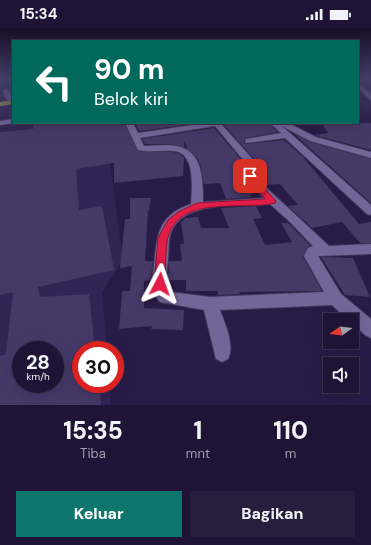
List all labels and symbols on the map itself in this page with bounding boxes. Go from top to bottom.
pin [233,159,267,193]
position arrow [139,263,181,305]
north arrow [323,313,359,349]
speed limit sign: 30 [72,341,124,393]

